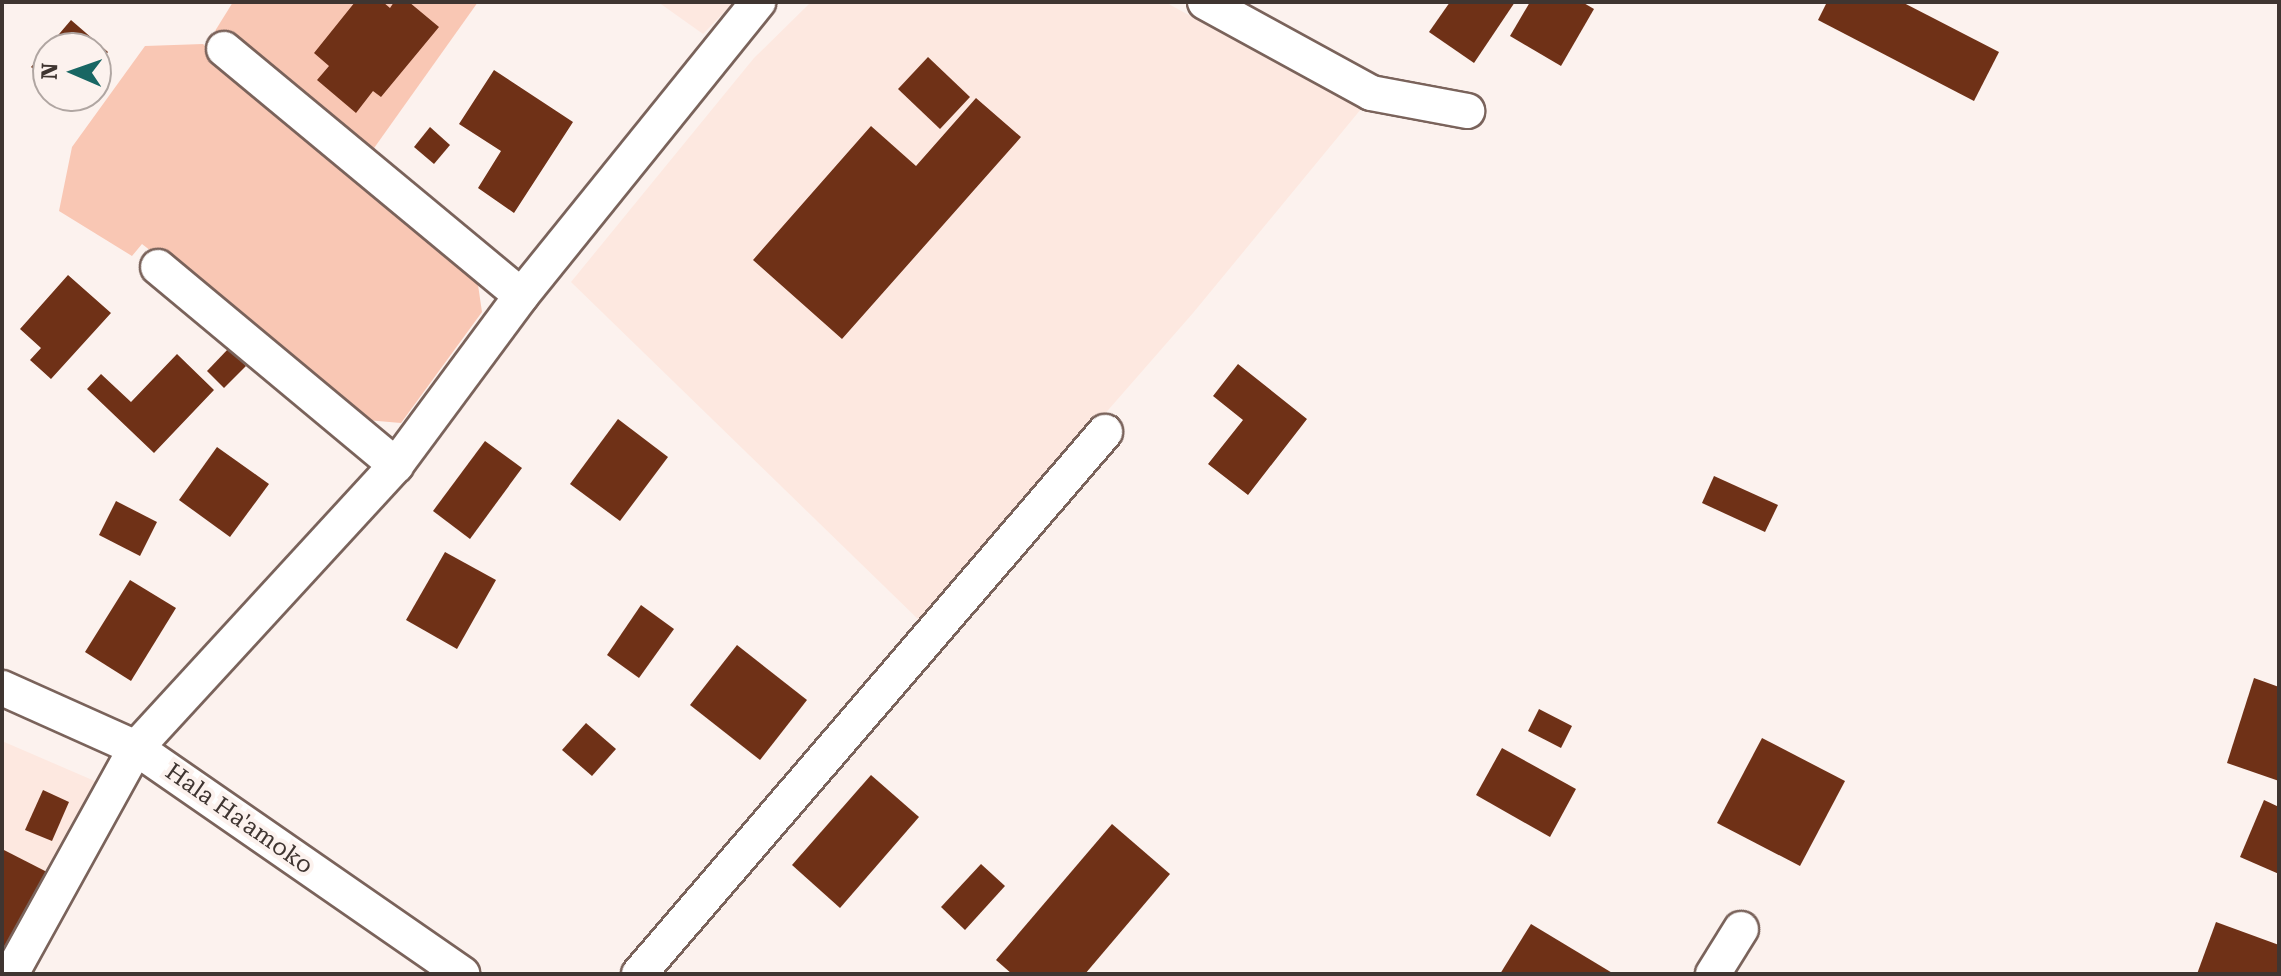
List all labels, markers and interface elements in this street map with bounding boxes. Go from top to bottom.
north arrow [32,32,112,112]
text: N [37,62,62,80]
street label: Hala Ha'amoko [160,757,318,881]

